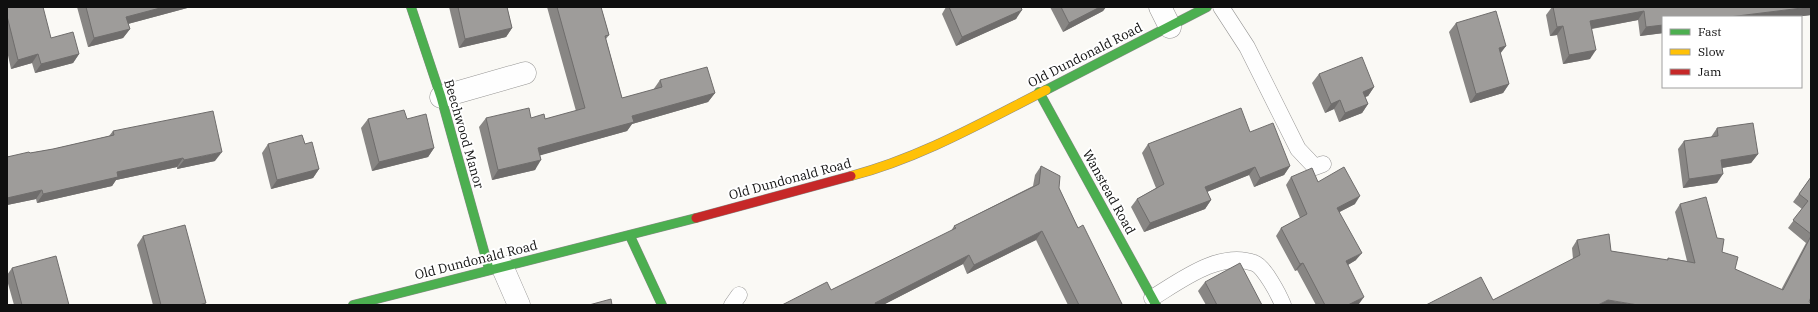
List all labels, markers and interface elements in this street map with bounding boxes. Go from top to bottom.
legend [1662,16,1802,88]
street label: Old Dundonald Road [1025,19,1145,91]
text: Fast [1698,24,1722,39]
text: Slow [1698,44,1725,59]
text: Jam [1698,64,1722,79]
street label: Beechwood Manor [440,77,488,191]
street label: Wanstead Road [1079,147,1139,237]
street label: Old Dundonald Road [727,154,853,204]
street label: Old Dundonald Road [413,236,539,284]

